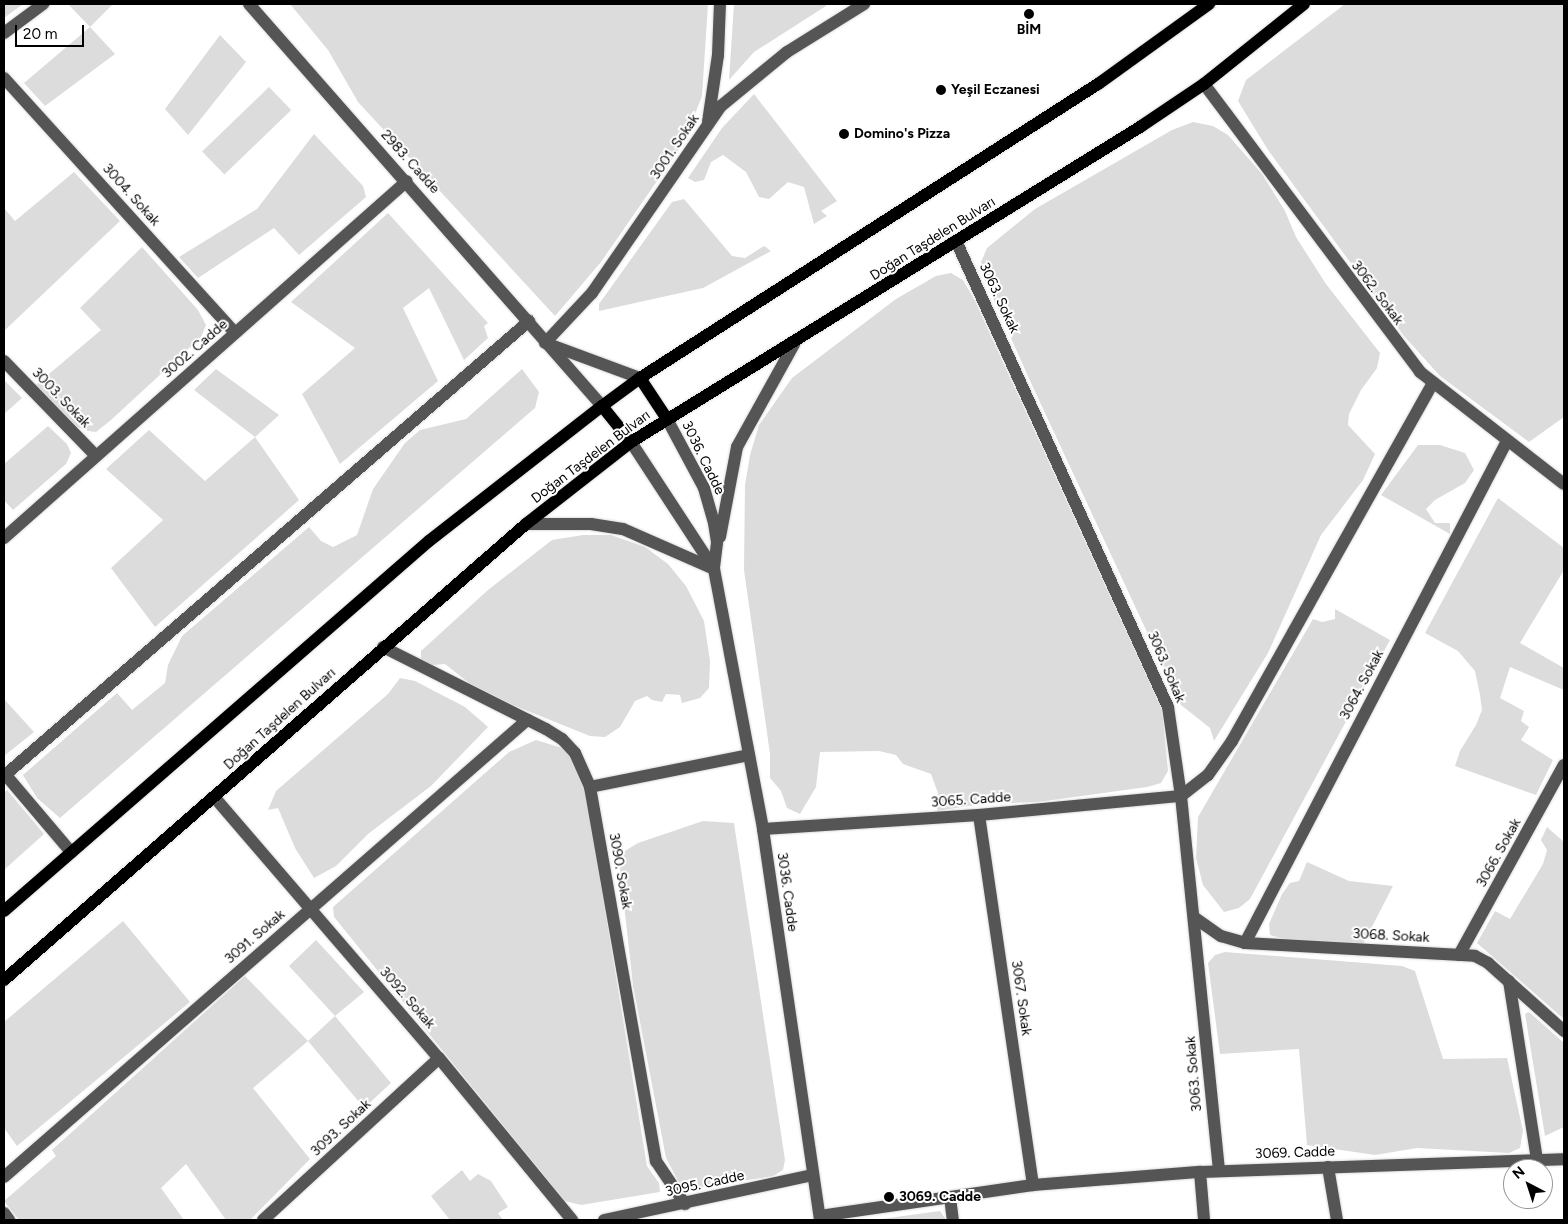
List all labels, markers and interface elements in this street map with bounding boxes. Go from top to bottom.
marker: BİM [1023,8,1035,20]
scale bar [18,15,86,47]
place label: BİM [1017,22,1041,38]
text: 20 m [23,25,57,43]
place label: Yeşil Eczanesi [951,82,1040,98]
marker: Yeşil Eczanesi [935,84,947,96]
street label: 3001. Sokak [647,111,703,183]
place label: Domino's Pizza [854,126,950,142]
street label: 2983. Cadde [377,127,443,197]
marker: Domino's Pizza [838,128,850,140]
street label: 3004. Sokak [99,160,163,230]
street label: Doğan Taşdelen Bulvarı [867,194,999,284]
street label: 3062. Sokak [1347,258,1407,328]
street label: 3063. Sokak [975,260,1023,336]
street label: 3002. Cadde [159,316,231,382]
street label: 3003. Sokak [28,365,94,431]
street label: Doğan Taşdelen Bulvarı [528,407,654,507]
street label: 3036. Cadde [678,418,728,498]
street label: 3063. Sokak [1143,629,1189,705]
street label: 3064. Sokak [1337,647,1387,723]
street label: Doğan Taşdelen Bulvarı [221,664,339,774]
street label: 3065. Cadde [930,789,1012,811]
street label: 3066. Sokak [1473,816,1525,890]
street label: 3090. Sokak [605,832,635,910]
street label: 3036. Cadde [773,851,801,933]
street label: 3091. Sokak [222,906,288,968]
street label: 3068. Sokak [1352,926,1430,946]
street label: 3067. Sokak [1007,959,1035,1037]
street label: 3092. Sokak [376,964,438,1032]
street label: 3063. Sokak [1182,1036,1206,1112]
street label: 3093. Sokak [308,1096,374,1160]
street label: 3069. Cadde [1255,1143,1335,1163]
north arrow [1503,1159,1553,1209]
text: N [1509,1163,1528,1183]
street label: 3095. Cadde [664,1167,746,1201]
place label: 3069. Cadde [899,1189,981,1205]
marker: 3069. Cadde [883,1191,895,1203]

